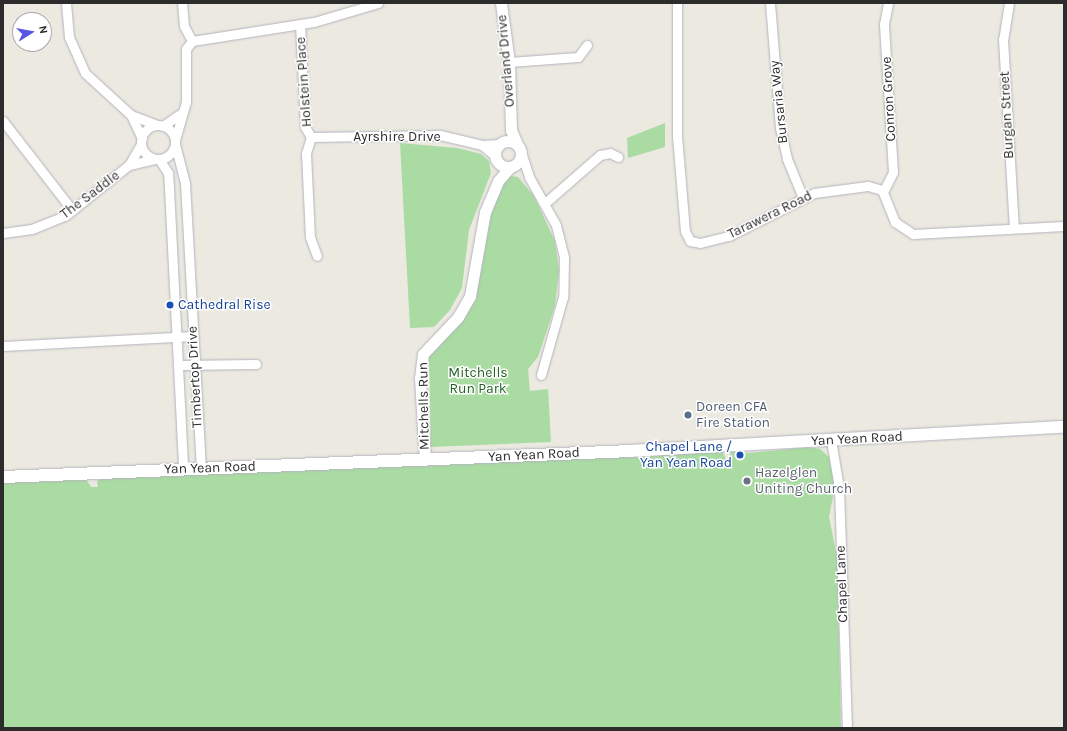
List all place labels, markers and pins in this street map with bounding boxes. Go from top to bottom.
place label: Cathedral Rise [178,297,271,313]
marker: Cathedral Rise [165,300,175,310]
place label: Doreen CFA Fire Station [696,399,770,432]
marker: Doreen CFA Fire Station [683,410,693,420]
place label: Chapel Lane / Yan Yean Road [640,439,732,472]
marker: Chapel Lane / Yan Yean Road [735,450,745,460]
place label: Hazelglen Uniting Church [755,465,852,498]
marker: Hazelglen Uniting Church [742,476,752,486]

